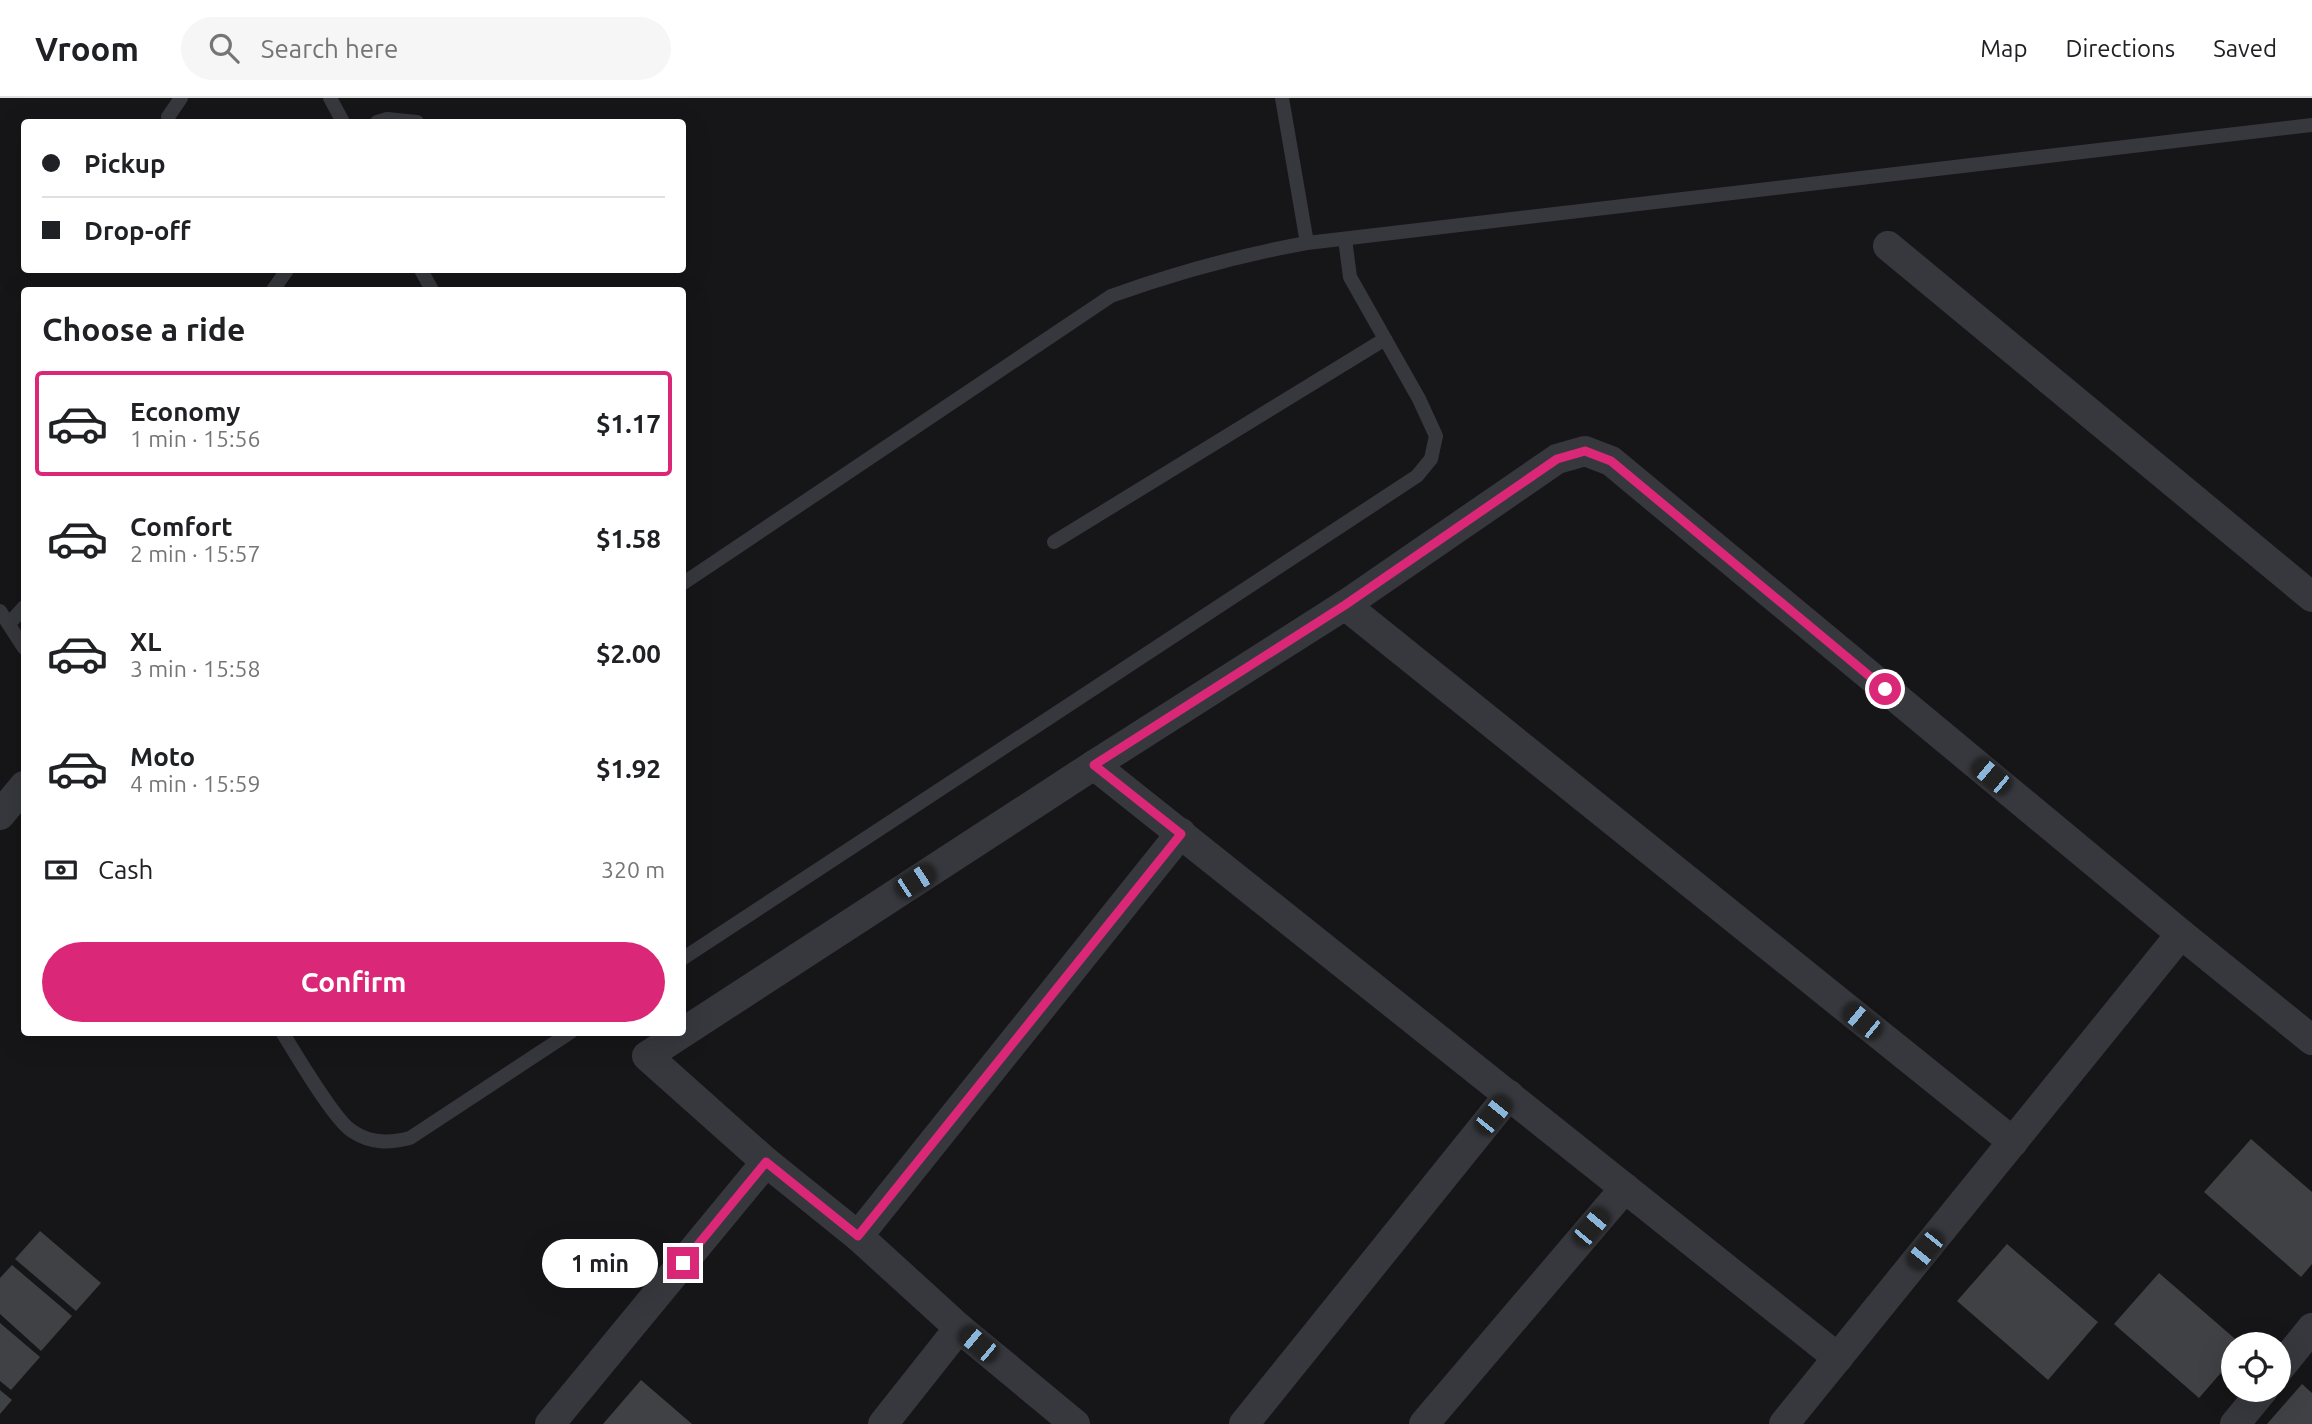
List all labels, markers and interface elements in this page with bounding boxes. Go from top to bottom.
search box [181,17,671,80]
icon: search [205,29,243,67]
text: Vroom [35,30,139,67]
text: Search here [261,34,398,63]
text: Map [1980,35,2027,62]
text: Directions [2065,35,2175,62]
text: Saved [2213,35,2277,62]
text: Pickup [84,149,166,178]
text: Drop-off [84,216,191,245]
text: Choose a ride [42,311,245,347]
icon: car [46,392,109,455]
text: Economy [130,397,240,426]
text: $1.17 [596,409,661,438]
text: 1 min · 15:56 [130,426,261,451]
icon: car [46,507,109,570]
text: Comfort [130,512,233,541]
text: $1.58 [596,524,661,553]
text: 2 min · 15:57 [130,541,261,566]
icon: car [46,622,109,685]
text: XL [130,627,161,656]
text: $2.00 [596,639,661,668]
text: 3 min · 15:58 [130,656,261,681]
route start [1869,673,1901,705]
icon: car [46,737,109,800]
text: Moto [130,742,195,771]
text: $1.92 [596,754,661,783]
car [1969,754,2014,798]
text: 4 min · 15:59 [130,771,261,796]
icon: cash [42,851,80,889]
text: Cash [98,855,153,884]
text: 320 m [601,857,665,882]
car [892,861,939,901]
button: Confirm [42,942,665,1022]
car [1840,1000,1885,1042]
car [1472,1092,1515,1138]
car [1570,1204,1613,1250]
car [1904,1227,1947,1273]
callout: 1 min [543,1238,658,1288]
route end [667,1247,699,1279]
text: 1 min [571,1251,629,1276]
car [956,1322,1001,1366]
map controls [2221,1332,2291,1402]
button: locate [2221,1332,2291,1402]

